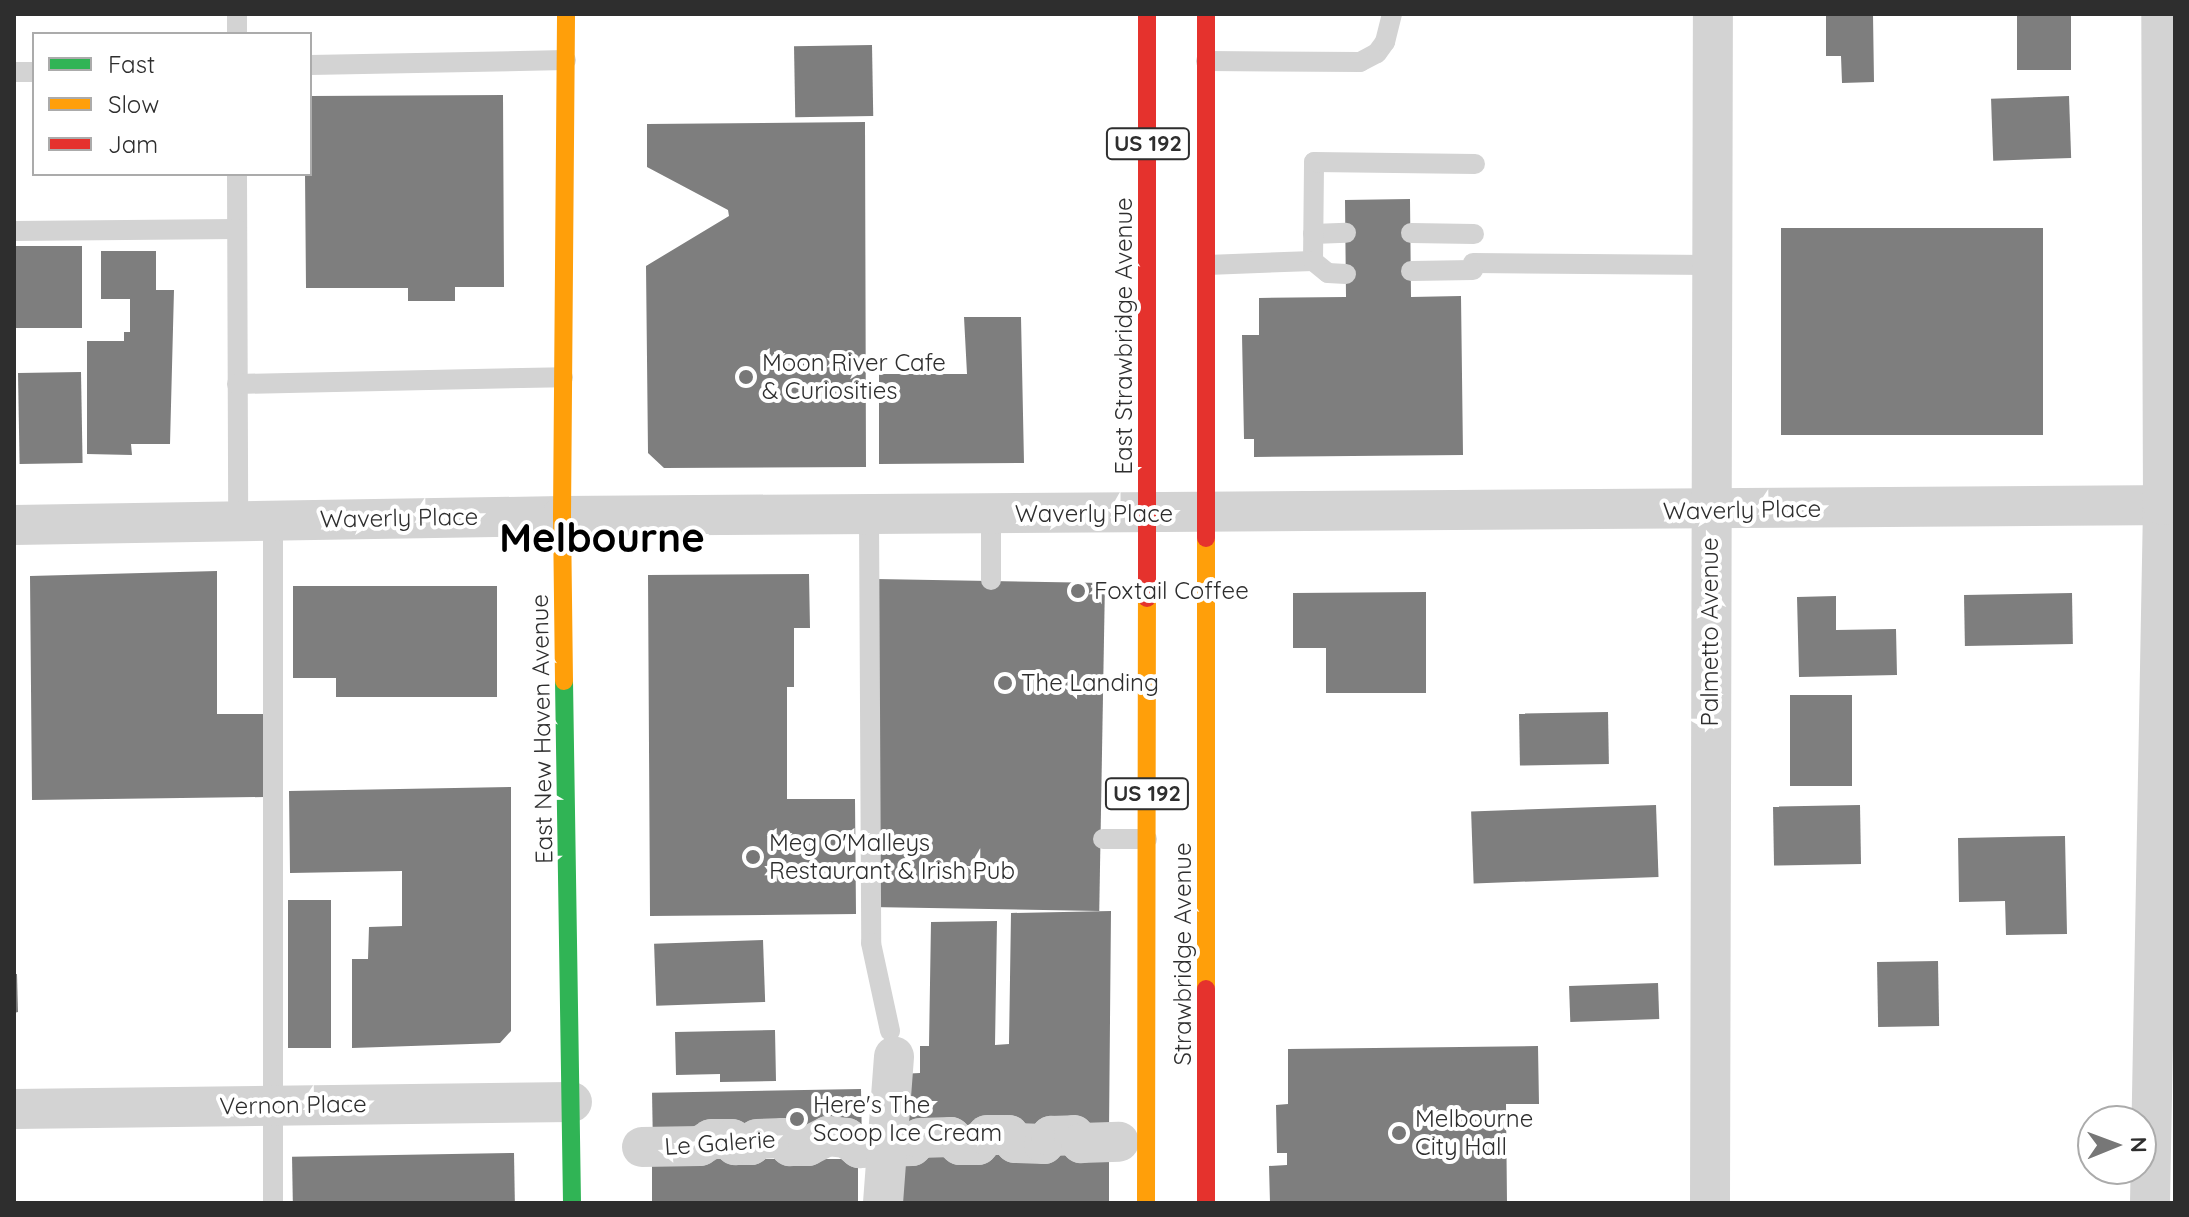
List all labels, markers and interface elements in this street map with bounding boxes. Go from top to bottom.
legend [32,32,312,176]
text: Fast [108,49,155,79]
text: Slow [108,89,159,119]
road number: US 192 [1104,126,1192,162]
text: Jam [108,129,158,159]
street label: East Strawbridge Avenue [1110,197,1138,475]
place label: Moon River Cafe & Curiosities [762,349,946,405]
marker: Moon River Cafe & Curiosities [737,368,755,386]
street label: Waverly Place [1663,494,1821,526]
street label: Waverly Place [1015,500,1173,528]
street label: Waverly Place [320,502,478,534]
district label: Melbourne [499,513,705,561]
street label: Palmetto Avenue [1696,538,1724,726]
place label: Foxtail Coffee [1094,577,1249,605]
marker: Foxtail Coffee [1069,582,1087,600]
street label: East New Haven Avenue [525,594,559,864]
place label: The Landing [1021,669,1159,697]
marker: The Landing [996,674,1014,692]
road number: US 192 [1103,776,1191,812]
place label: Meg O'Malleys Restaurant & Irish Pub [769,829,1015,885]
street label: Strawbridge Avenue [1169,842,1197,1066]
marker: Meg O'Malleys Restaurant & Irish Pub [744,848,762,866]
street label: Vernon Place [219,1089,367,1121]
place label: Here's The Scoop Ice Cream [813,1091,1002,1147]
place label: Melbourne City Hall [1415,1105,1533,1161]
north arrow [2077,1105,2157,1185]
marker: Here's The Scoop Ice Cream [788,1110,806,1128]
marker: Melbourne City Hall [1390,1124,1408,1142]
street label: Le Galerie [664,1125,776,1161]
text: N [2125,1136,2153,1153]

